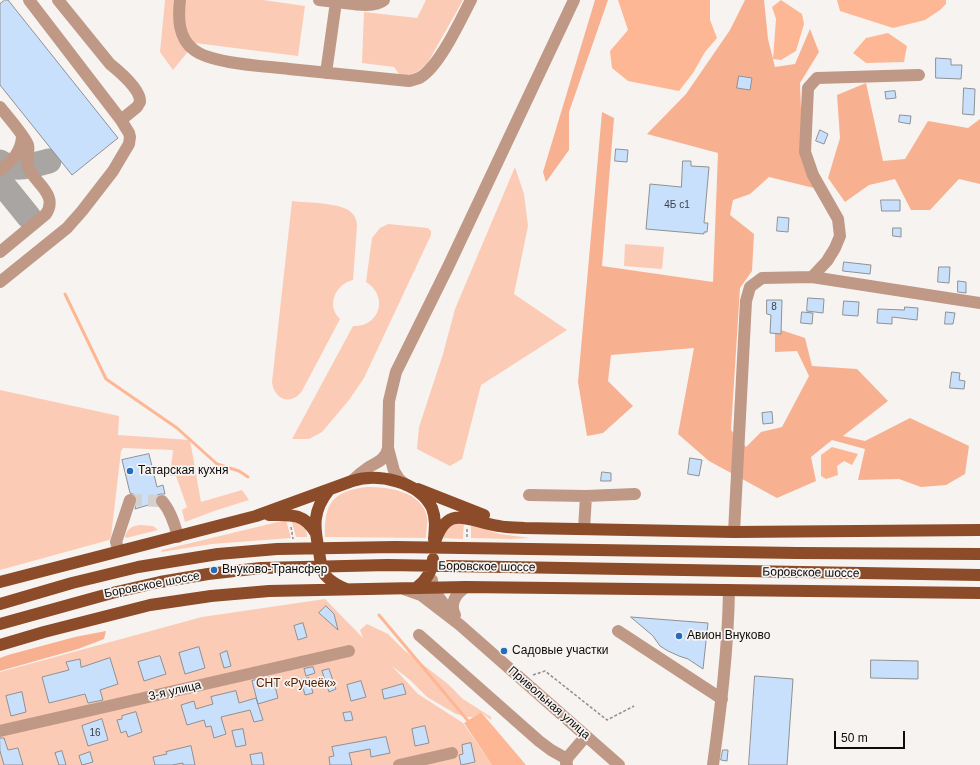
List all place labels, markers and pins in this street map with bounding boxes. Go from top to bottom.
place label: Татарская кухня [138,464,228,478]
marker: Татарская кухня [125,466,135,476]
place label: Внуково-Трансфер [222,563,327,577]
marker: Внуково-Трансфер [209,565,219,575]
place label: Авион Внуково [687,629,770,643]
marker: Авион Внуково [674,631,684,641]
place label: Садовые участки [512,644,609,658]
marker: Садовые участки [499,646,509,656]

